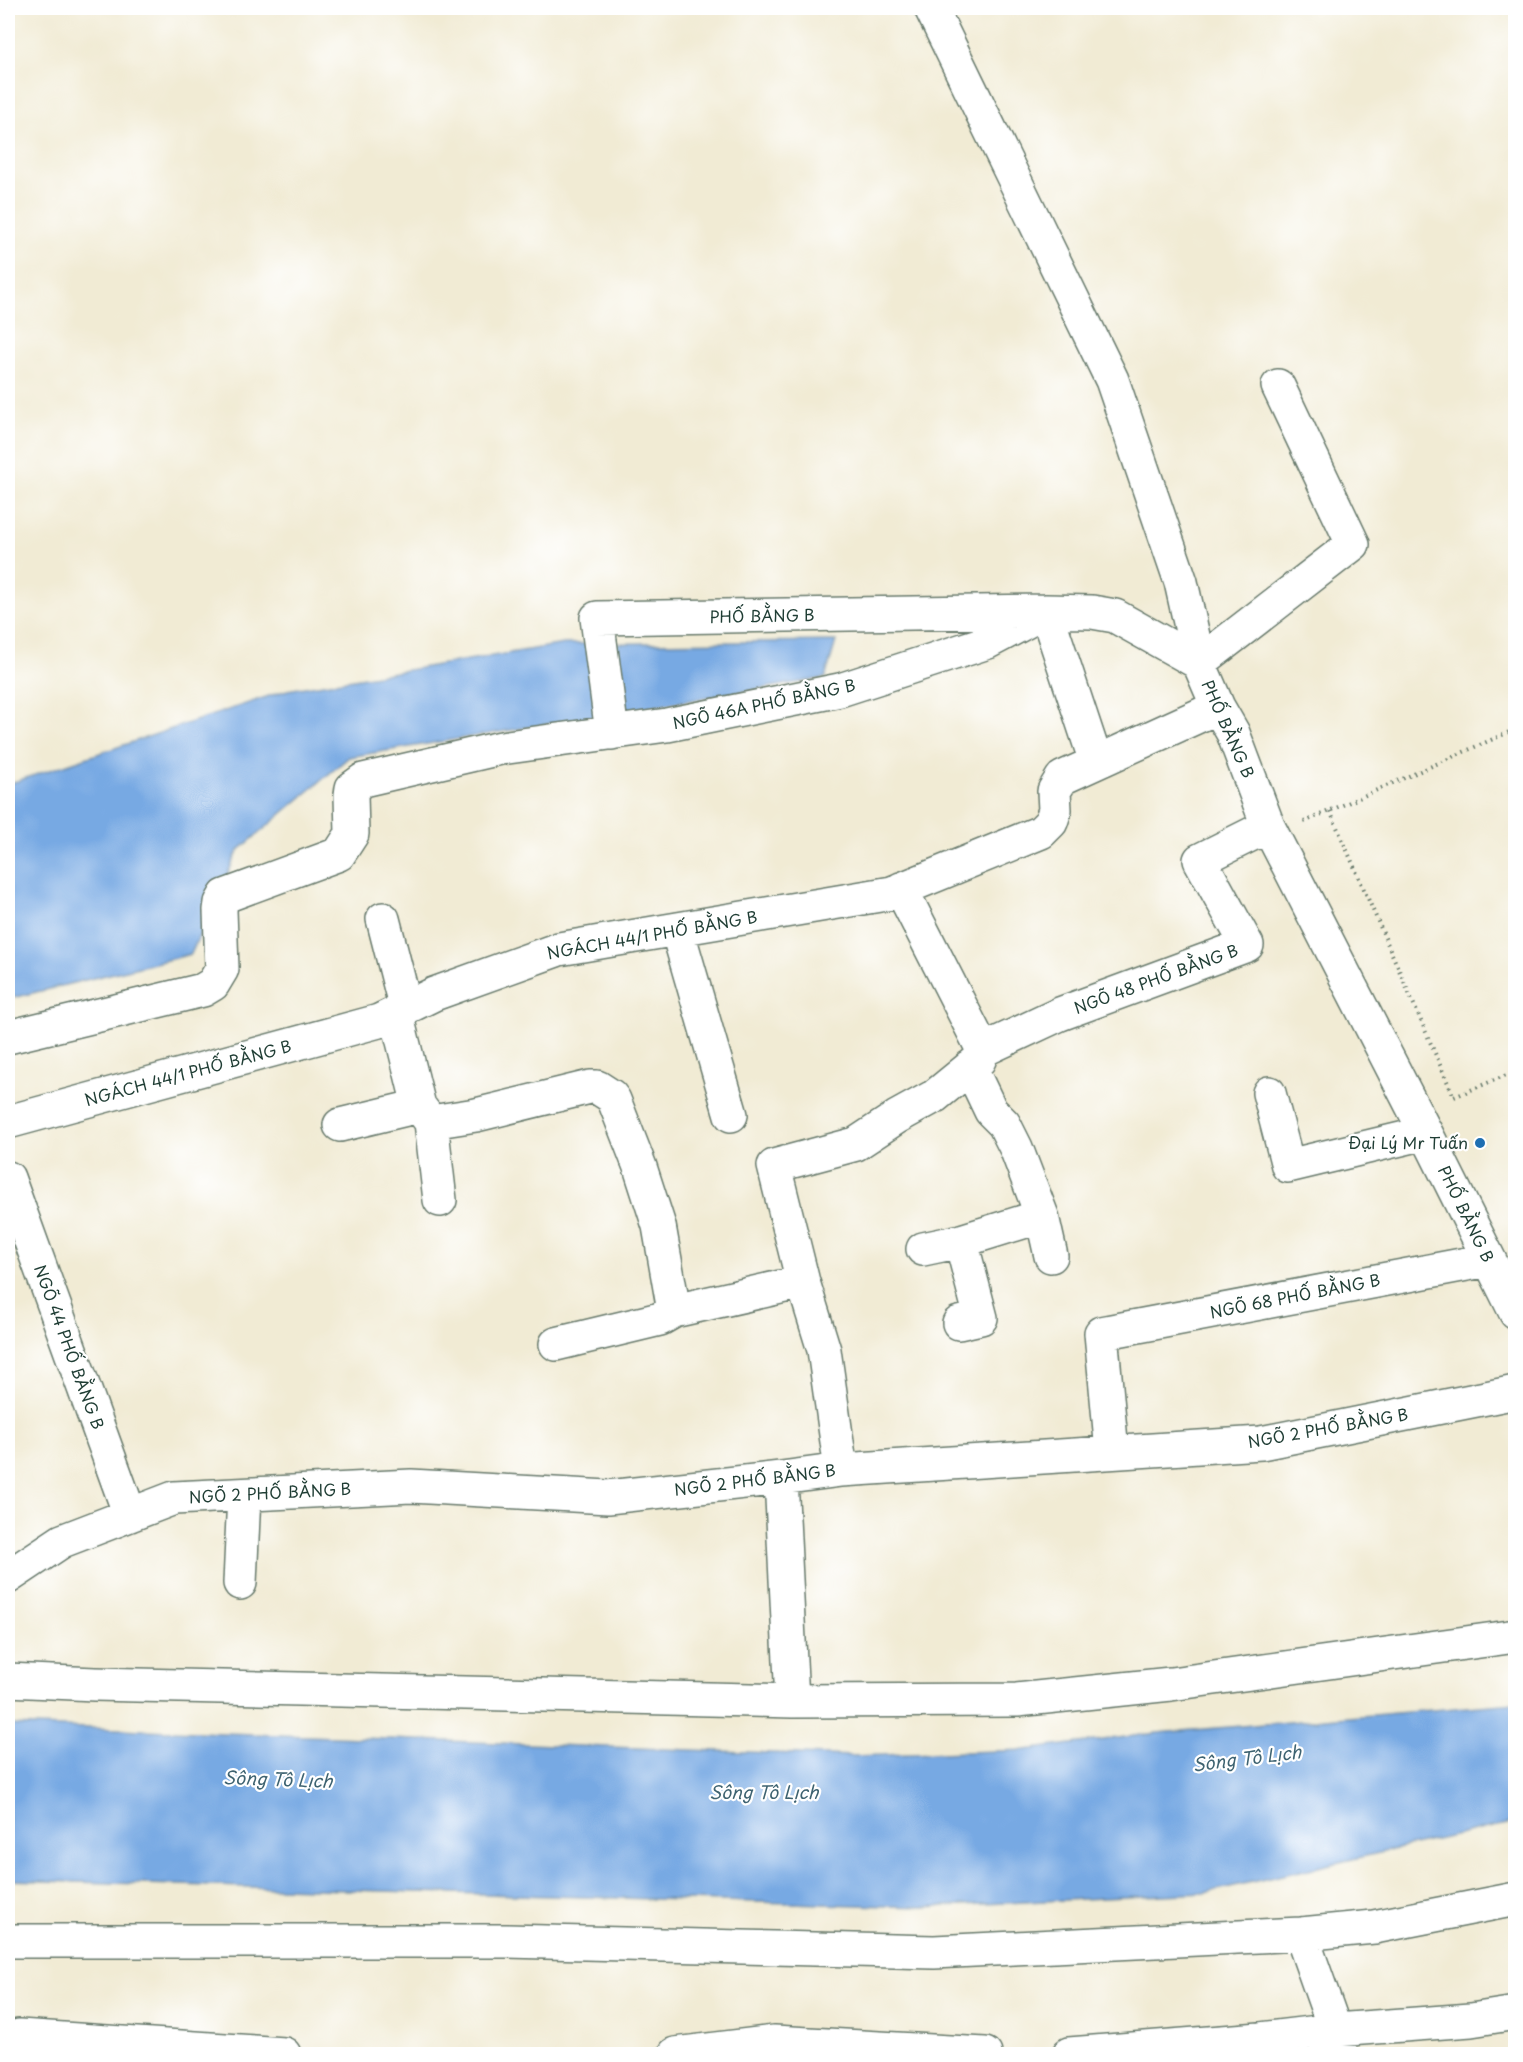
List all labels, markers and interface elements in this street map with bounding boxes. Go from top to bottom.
street label: PHỐ BẰNG B [709,601,815,628]
street label: NGÕ 46A PHỐ BẰNG B [670,671,857,734]
street label: PHỐ BẰNG B [1197,675,1262,781]
street label: NGÁCH 44/1 PHỐ BẰNG B [545,903,759,964]
street label: NGÕ 48 PHỐ BẰNG B [1070,936,1241,1019]
street label: NGÁCH 44/1 PHỐ BẰNG B [81,1032,294,1111]
place label: Đại Lý Mr Tuấn [1348,1130,1468,1154]
marker: Đại Lý Mr Tuấn [1473,1136,1487,1150]
street label: PHỐ BẰNG B [1433,1161,1502,1266]
street label: NGÕ 44 PHỐ BẰNG B [29,1261,112,1432]
street label: NGÕ 68 PHỐ BẰNG B [1207,1266,1382,1323]
street label: NGÕ 2 PHỐ BẰNG B [1246,1400,1410,1453]
street label: NGÕ 2 PHỐ BẰNG B [673,1456,837,1501]
street label: NGÕ 2 PHỐ BẰNG B [188,1475,352,1508]
water label: Sông Tô Lịch [1191,1737,1304,1778]
water label: Sông Tô Lịch [223,1763,334,1794]
water label: Sông Tô Lịch [709,1778,820,1805]

